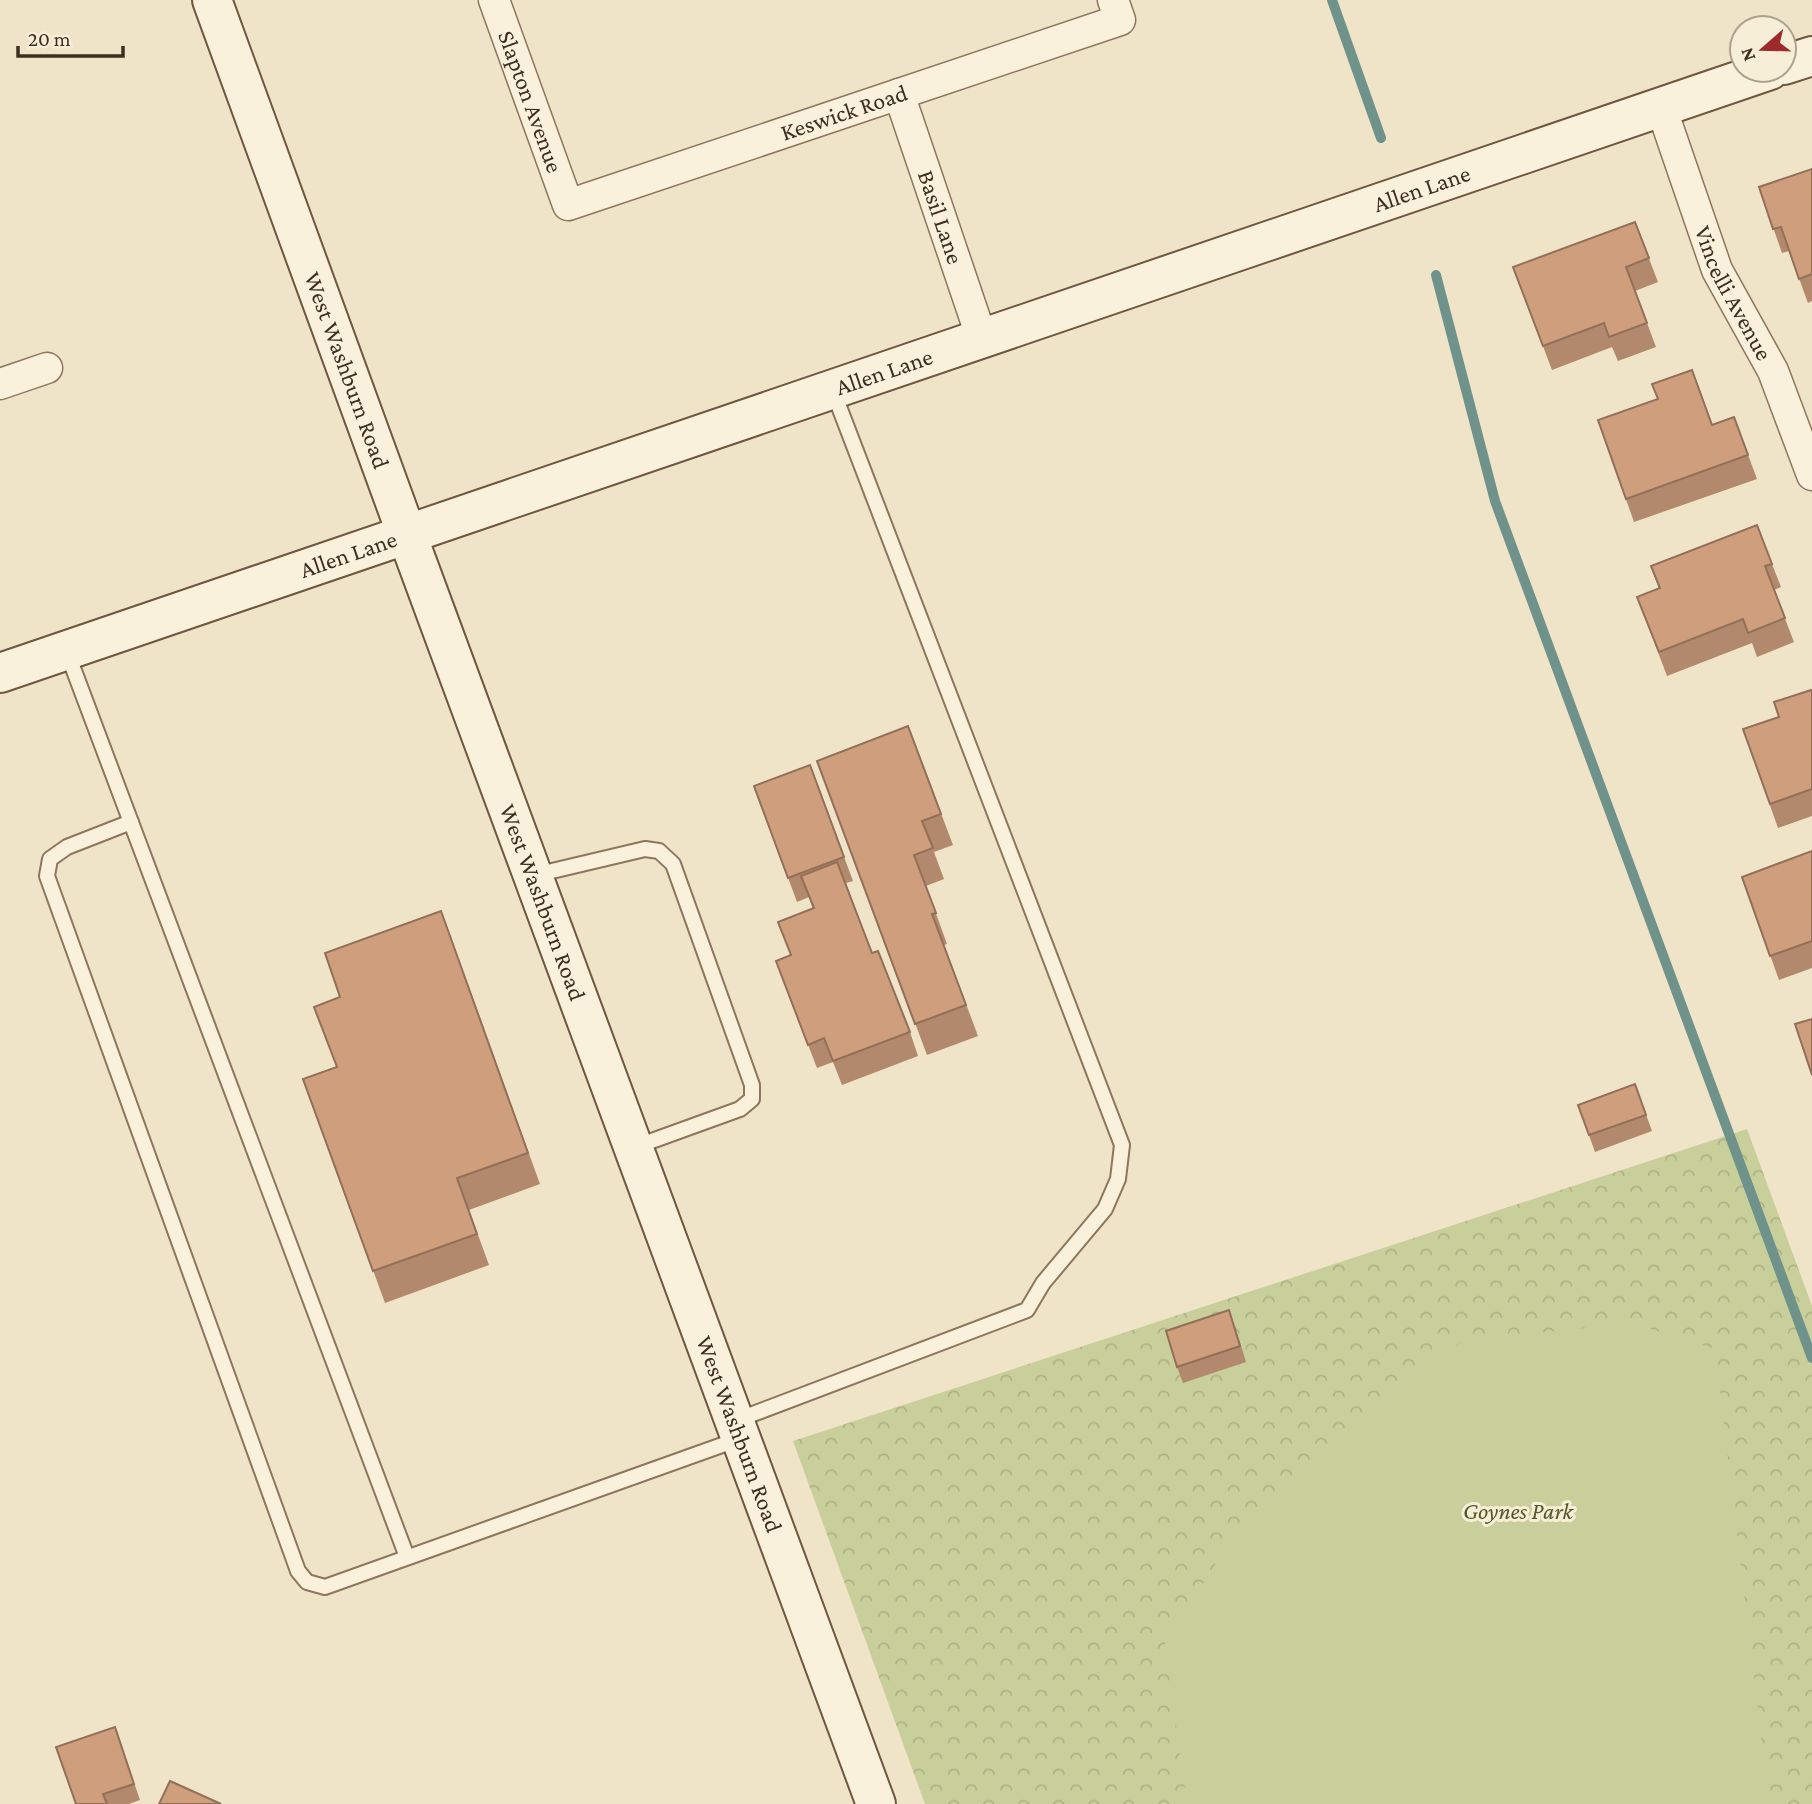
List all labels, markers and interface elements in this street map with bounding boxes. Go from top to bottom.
scale bar [18,14,122,58]
north arrow [1728,14,1798,84]
text: 20 m [28,27,71,51]
street label: Slapton Avenue [493,27,569,176]
text: N [1735,45,1760,64]
street label: Keswick Road [777,78,911,146]
street label: Allen Lane [1370,159,1474,217]
street label: Basil Lane [913,167,970,267]
street label: Vincelli Avenue [1690,222,1778,365]
street label: West Washburn Road [299,268,396,472]
street label: Allen Lane [832,342,936,400]
street label: Allen Lane [296,525,400,583]
street label: West Washburn Road [495,800,592,1004]
street label: West Washburn Road [691,1332,789,1536]
park label: Goynes Park [1463,1497,1575,1524]

